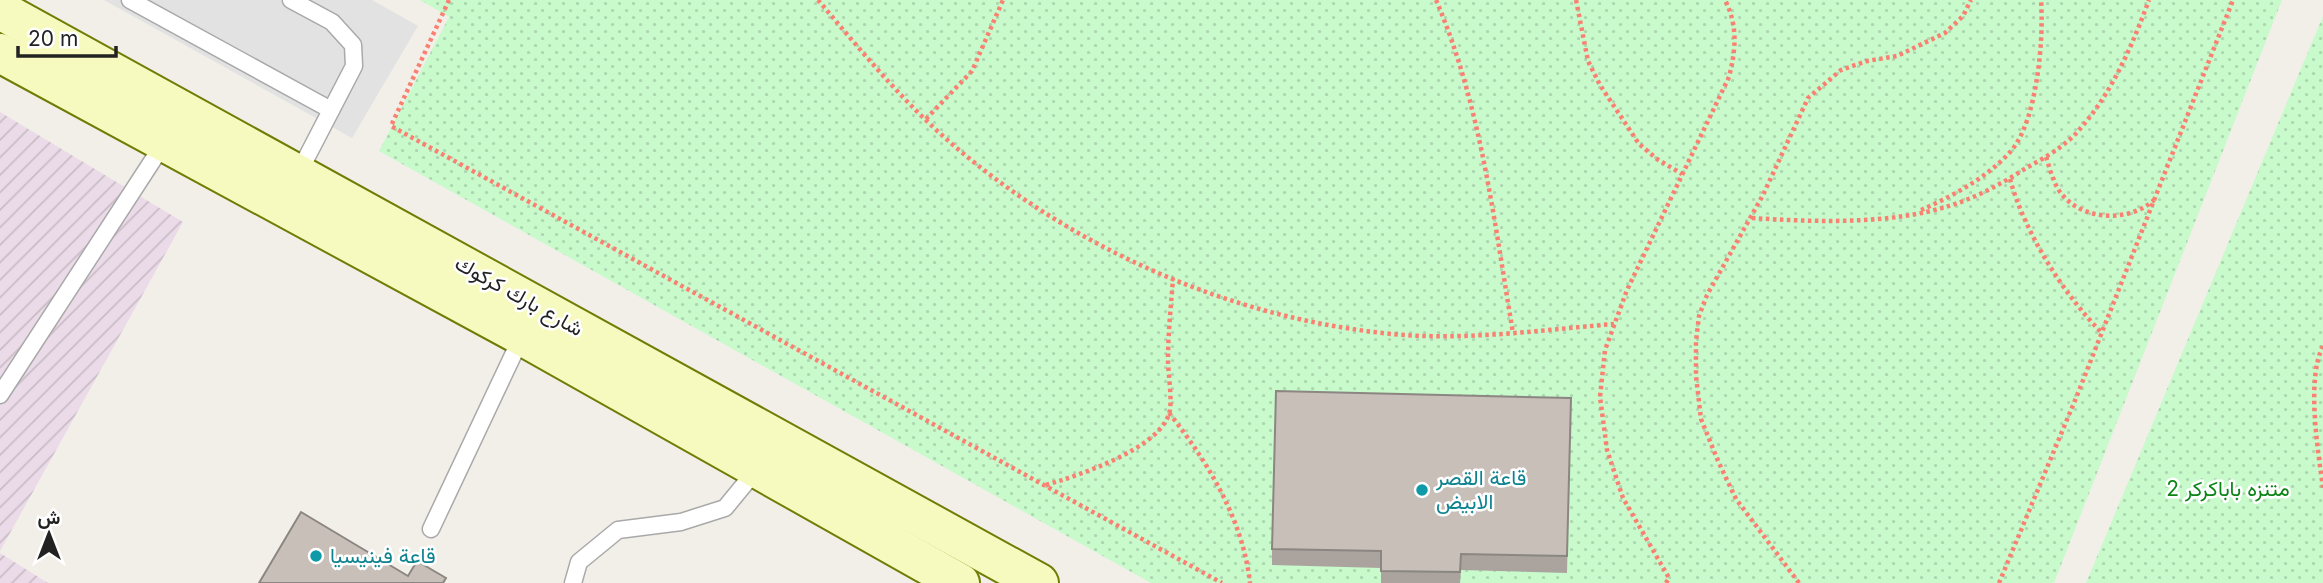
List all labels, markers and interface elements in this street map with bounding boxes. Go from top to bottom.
scale bar [18,14,116,58]
text: 20 m [28,26,78,51]
street label: شارع بارك كركوك [450,250,588,343]
place label: قاعة القصر الابيض [1435,465,1526,514]
park label: متنزه باباكركر 2 [2166,476,2290,502]
marker: قاعة القصر الابيض [1414,482,1430,498]
north arrow [14,499,84,569]
text: ش [38,506,61,529]
place label: قاعة فينيسيا [330,543,436,568]
marker: قاعة فينيسيا [308,548,324,564]

